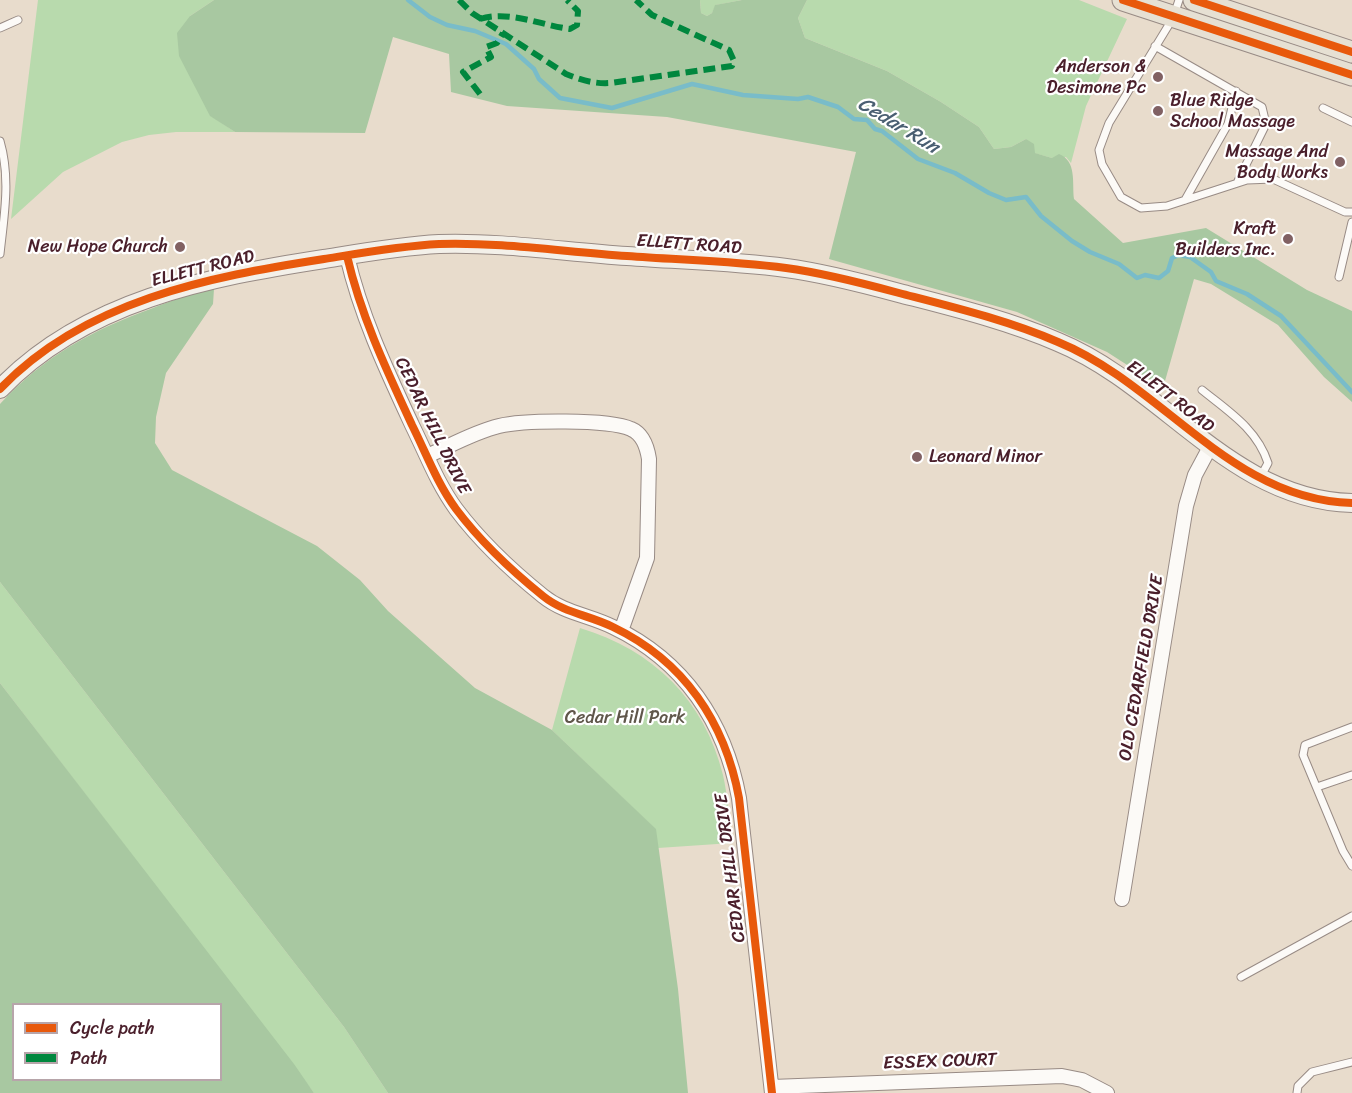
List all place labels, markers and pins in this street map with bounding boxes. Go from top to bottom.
place label: Anderson & Desimone Pc [1046,56,1146,98]
marker: Anderson & Desimone Pc [1151,70,1165,84]
place label: Blue Ridge School Massage [1170,90,1295,132]
marker: Blue Ridge School Massage [1151,104,1165,118]
place label: Massage And Body Works [1225,141,1328,184]
marker: Massage And Body Works [1333,155,1347,169]
place label: Kraft Builders Inc. [1175,218,1276,260]
marker: Kraft Builders Inc. [1281,232,1295,246]
place label: New Hope Church [28,236,168,258]
marker: New Hope Church [173,240,187,254]
place label: Leonard Minor [929,446,1042,468]
marker: Leonard Minor [910,450,924,464]

